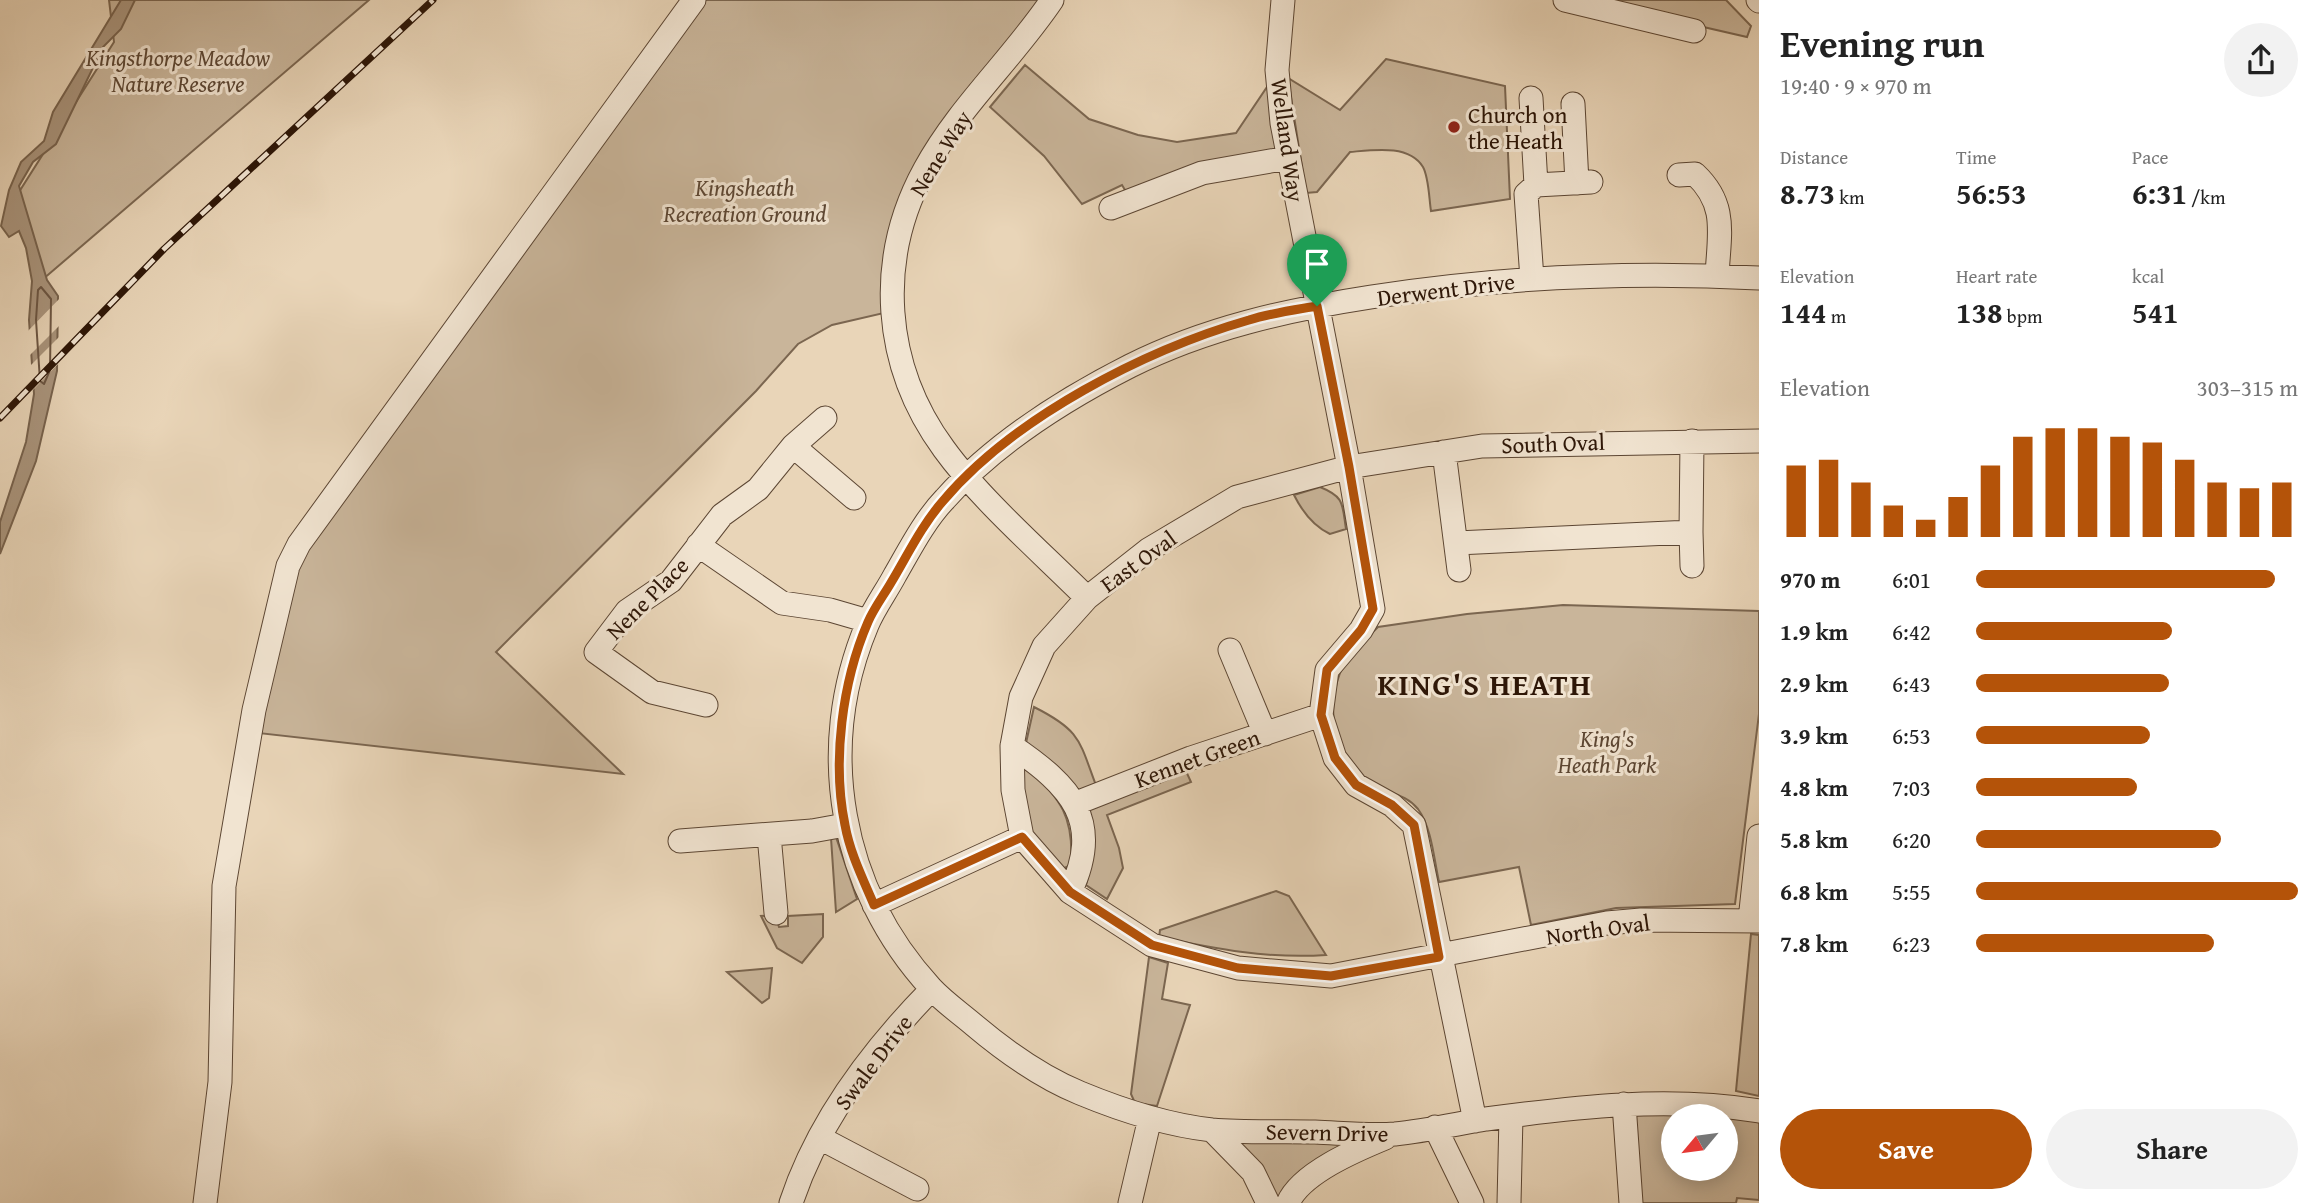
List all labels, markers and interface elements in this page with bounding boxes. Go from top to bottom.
text: Evening run [1780,15,1984,71]
button: share [2224,23,2298,97]
park label: Kingsthorpe Meadow Nature Reserve [85,41,270,100]
text: 19:40 · 9 × 970 m [1780,69,1932,102]
street label: Welland Way [1263,76,1313,204]
place label: Church on the Heath [1468,98,1568,157]
street label: Nene Way [901,103,980,202]
marker: Church on the Heath [1446,119,1462,135]
text: Distance [1780,143,1848,171]
text: Time [1956,143,1996,171]
text: Pace [2132,143,2169,171]
park label: Kingsheath Recreation Ground [663,171,826,230]
text: 8.73 [1780,171,1835,215]
text: 56:53 [1956,171,2027,215]
text: 6:31 [2132,171,2187,215]
text: km [1835,183,1864,211]
text: /km [2187,183,2225,211]
pin [1287,234,1347,306]
icon: arrive [1298,245,1336,283]
text: Elevation [1780,262,1854,290]
text: Heart rate [1956,262,2037,290]
text: kcal [2132,262,2164,290]
street label: Derwent Drive [1375,264,1517,314]
text: 144 [1780,290,1827,334]
text: 138 [1956,290,2003,334]
text: 541 [2132,290,2179,334]
text: m [1827,302,1846,330]
text: bpm [2003,302,2042,330]
text: Elevation [1780,371,1870,404]
text: 303–315 m [2197,371,2298,404]
street label: South Oval [1501,425,1605,461]
street label: East Oval [1093,522,1183,600]
street label: Nene Place [598,549,696,647]
text: 970 m [1780,563,1841,596]
text: 6:01 [1892,563,1931,596]
text: 1.9 km [1780,615,1848,648]
text: 6:42 [1892,615,1931,648]
district label: KING'S HEATH [1377,662,1593,706]
text: 2.9 km [1780,667,1848,700]
text: 6:43 [1892,667,1931,700]
text: 3.9 km [1780,719,1848,752]
text: 6:53 [1892,719,1931,752]
street label: Kennet Green [1130,720,1264,796]
park label: King's Heath Park [1557,722,1657,781]
text: 4.8 km [1780,771,1848,804]
text: 7:03 [1892,771,1931,804]
text: 5.8 km [1780,823,1848,856]
text: 6:20 [1892,823,1931,856]
text: 6.8 km [1780,875,1848,908]
text: 5:55 [1892,875,1931,908]
street label: North Oval [1544,905,1652,953]
text: 7.8 km [1780,927,1848,960]
text: 6:23 [1892,927,1931,960]
street label: Swale Drive [826,1007,920,1117]
north arrow [1661,1104,1738,1181]
map controls [1661,1104,1738,1181]
button: Save [1780,1109,2032,1189]
button: Share [2046,1109,2298,1189]
street label: Severn Drive [1265,1114,1389,1150]

